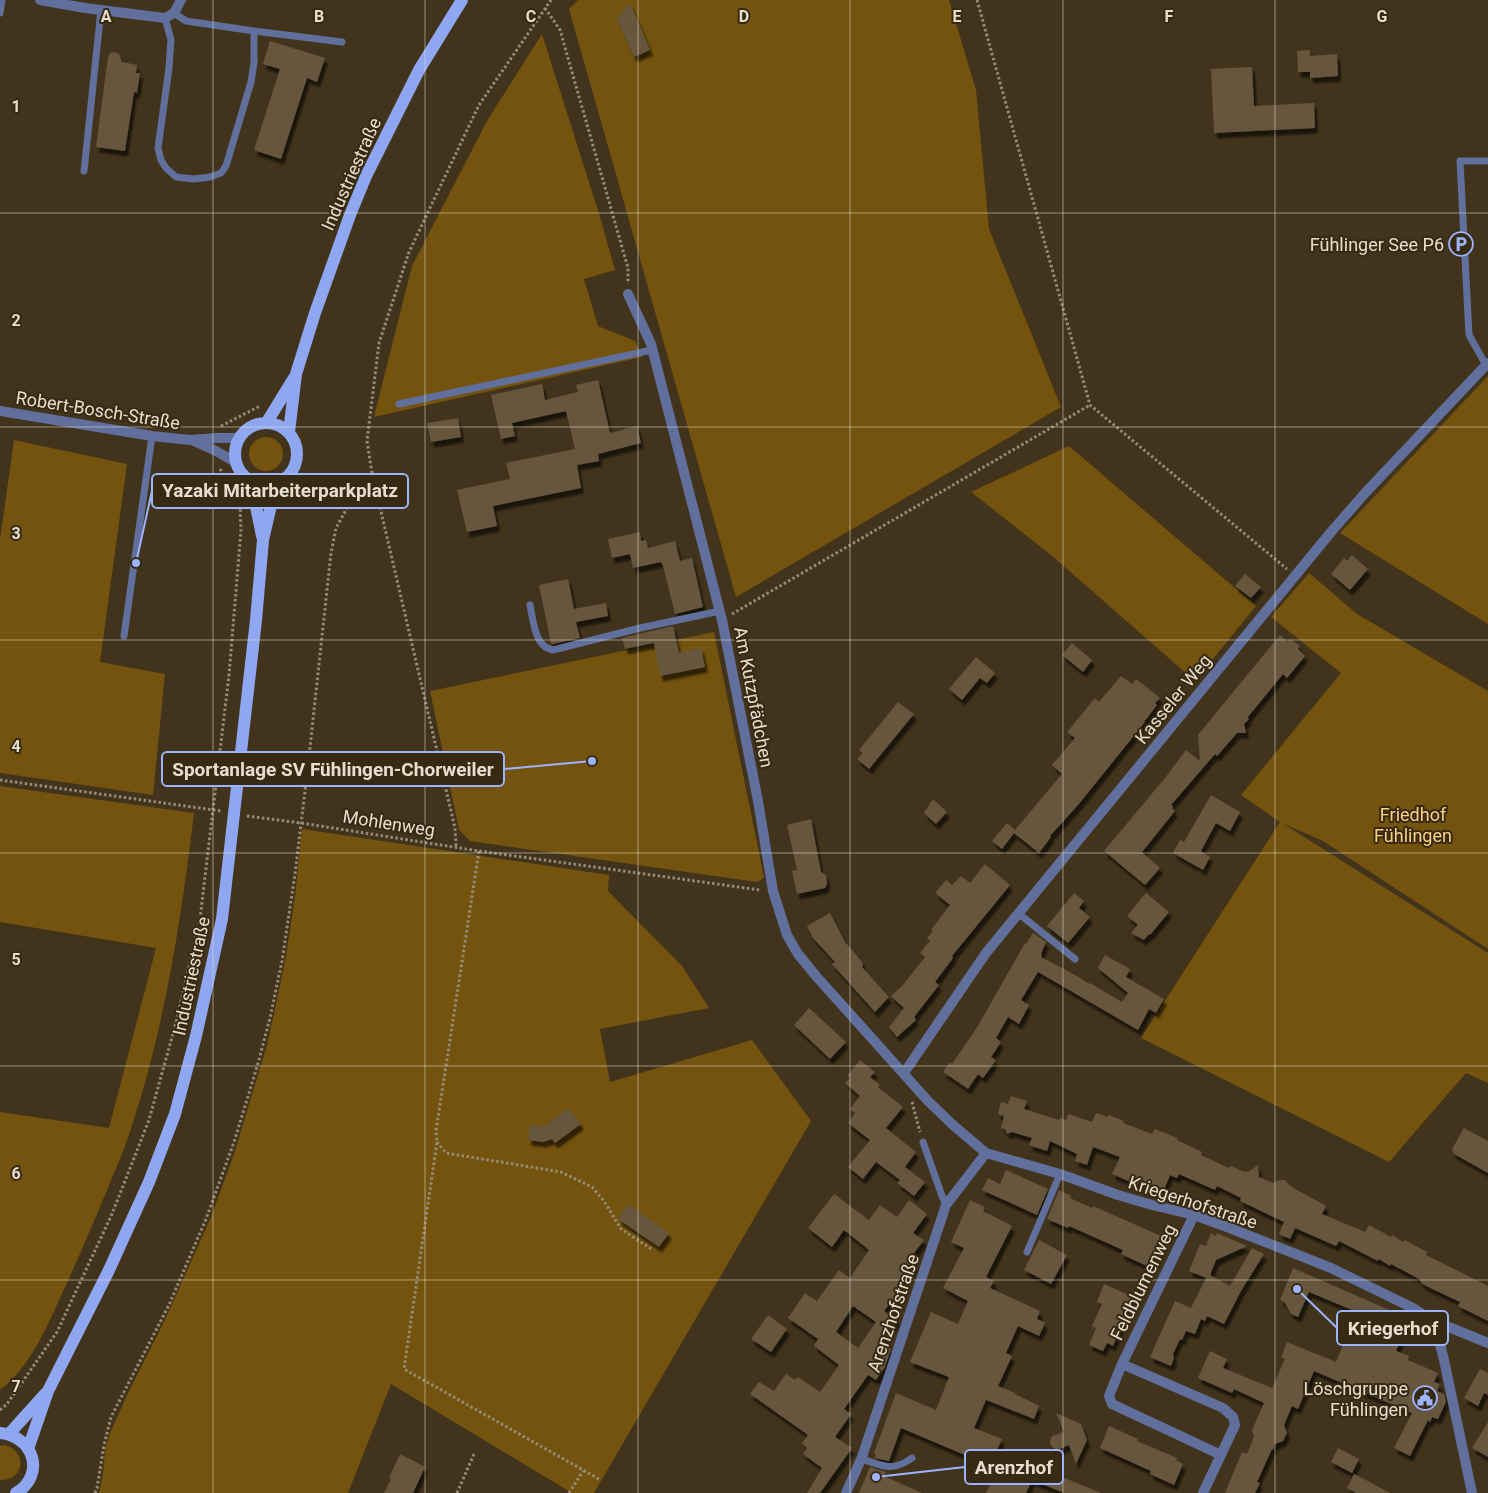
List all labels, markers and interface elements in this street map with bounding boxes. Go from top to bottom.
text: A [101,7,112,26]
text: B [314,7,324,26]
text: C [526,7,536,26]
text: D [739,7,749,26]
text: E [953,7,962,26]
text: F [1165,7,1174,26]
text: G [1377,7,1388,26]
text: 1 [11,97,21,116]
street label: Industriestraße [317,114,385,234]
parking icon: Fühlinger See P6 [1448,231,1474,257]
place label: Fühlinger See P6 [1310,234,1444,255]
text: 2 [11,311,21,330]
street label: Robert-Bosch-Straße [14,387,182,433]
callout: Yazaki Mitarbeiterparkplatz [152,474,408,508]
text: Yazaki Mitarbeiterparkplatz [162,479,398,502]
text: 3 [11,524,21,543]
street label: Am Kutzpfädchen [730,625,778,769]
street label: Kasseler Weg [1131,650,1215,748]
text: 4 [11,737,21,756]
callout: Sportanlage SV Fühlingen-Chorweiler [162,752,504,786]
text: Sportanlage SV Fühlingen-Chorweiler [172,758,494,781]
park label: Friedhof Fühlingen [1374,804,1452,846]
street label: Mohlenweg [341,805,437,841]
street label: Industriestraße [168,915,214,1037]
text: 5 [11,950,21,969]
text: 6 [11,1164,21,1183]
street label: Kriegerhofstraße [1126,1171,1260,1233]
street label: Feldblumenweg [1106,1220,1180,1344]
street label: Arenzhofstraße [863,1251,923,1375]
callout: Kriegerhof [1337,1311,1448,1345]
text: Kriegerhof [1348,1317,1438,1340]
text: 7 [11,1377,21,1396]
place label: Löschgruppe Fühlingen [1304,1378,1408,1420]
public building icon: Löschgruppe Fühlingen [1412,1385,1438,1411]
callout: Arenzhof [965,1450,1063,1484]
text: Arenzhof [975,1456,1053,1479]

